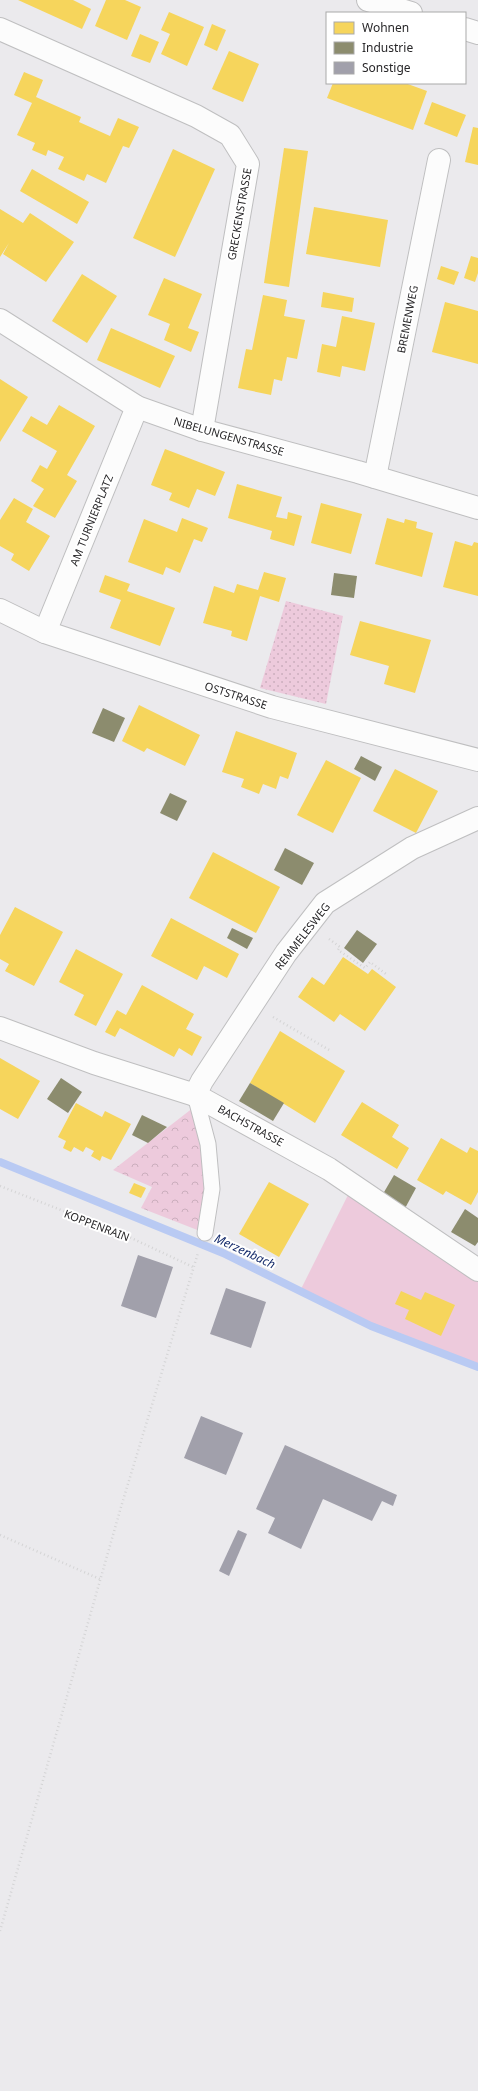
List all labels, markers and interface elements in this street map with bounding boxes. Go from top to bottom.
legend [326,12,466,84]
text: Wohnen [362,19,409,36]
text: Industrie [362,39,413,56]
text: Sonstige [362,59,411,76]
street label: GRECKENSTRASSE [224,167,254,261]
street label: BREMENWEG [393,284,421,354]
street label: NIBELUNGENSTRASSE [172,413,286,459]
street label: AM TURNIERPLATZ [66,472,116,568]
street label: OSTSTRASSE [203,678,269,712]
street label: REMMELESWEG [271,899,333,973]
street label: BACHSTRASSE [215,1101,287,1149]
street label: KOPPENRAIN [62,1206,132,1244]
water label: Merzenbach [212,1230,278,1273]

